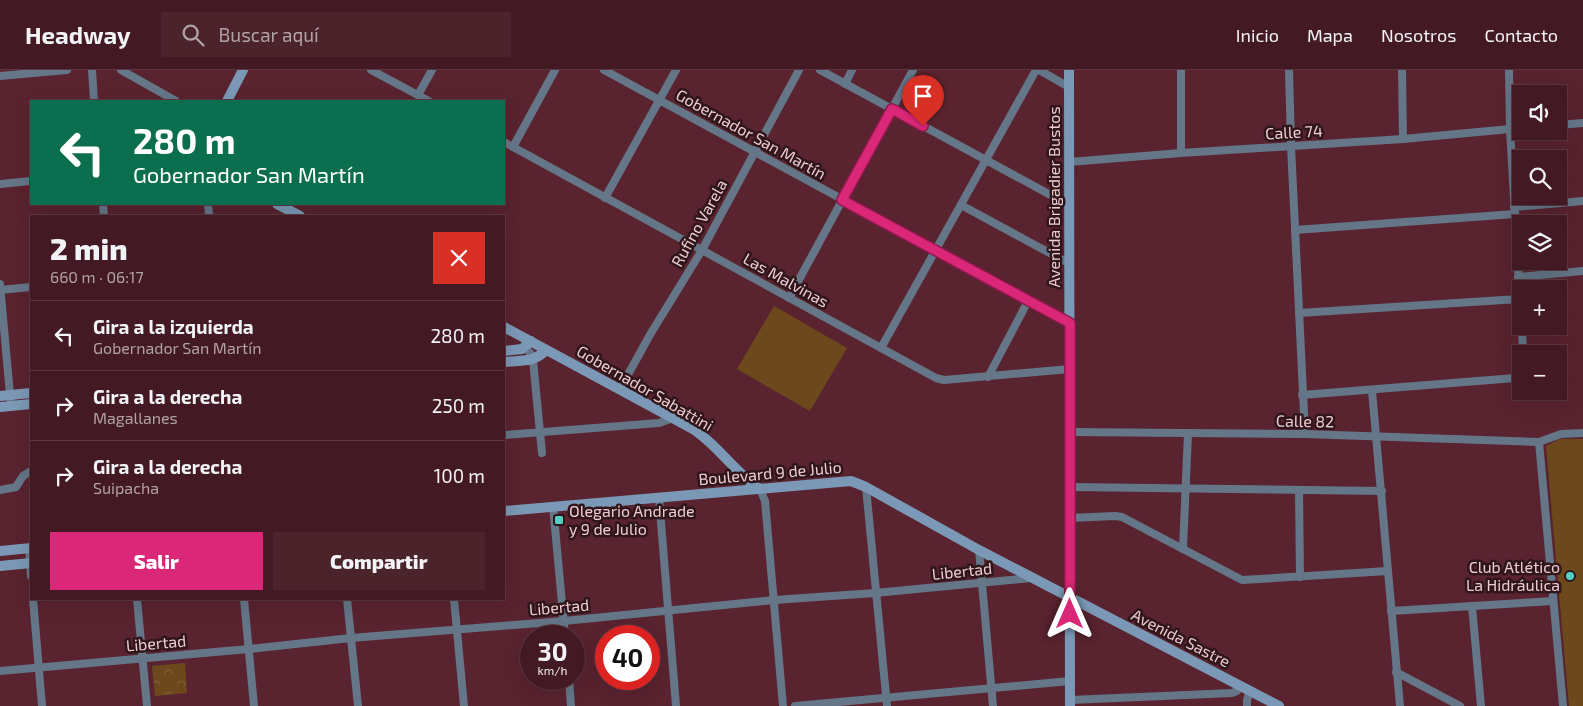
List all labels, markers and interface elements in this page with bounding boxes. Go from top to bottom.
search box [161,12,511,57]
text: Headway [25,20,131,49]
icon: search [179,21,207,49]
text: Buscar aquí [219,23,319,46]
text: Inicio [1236,24,1279,46]
text: Mapa [1307,24,1353,46]
text: Nosotros [1381,24,1456,46]
text: Contacto [1484,24,1558,46]
pin [902,75,944,126]
icon: arrive [909,82,937,110]
street label: Gobernador San Martín [673,84,830,183]
map controls [1512,85,1567,400]
button: sound [1512,85,1567,140]
street label: Avenida Brigadier Bustos [1044,106,1063,288]
text: 280 m [133,119,236,161]
icon: left [50,120,115,185]
street label: Calle 74 [1265,120,1323,142]
button: search [1512,150,1567,205]
text: Gobernador San Martín [133,161,365,187]
street label: Rufino Varela [667,176,730,270]
button: layers [1512,215,1567,270]
text: 2 min [50,230,128,266]
button: close [433,232,485,284]
street label: Las Malvinas [740,248,832,311]
text: 660 m · 06:17 [50,267,144,286]
button: + [1512,280,1567,335]
text: Gira a la izquierda [93,315,254,338]
icon: left [50,322,78,350]
text: 280 m [430,324,485,347]
text: Gobernador San Martín [93,338,261,357]
street label: Gobernador Sabattini [574,341,717,434]
button: − [1512,345,1567,400]
text: Gira a la derecha [93,385,242,408]
icon: right [50,392,78,420]
text: 250 m [432,394,485,417]
text: Magallanes [93,408,178,427]
street label: Calle 82 [1276,410,1334,431]
text: Gira a la derecha [93,455,242,478]
street label: Boulevard 9 de Julio [698,457,842,488]
icon: right [50,462,78,490]
text: 100 m [434,464,485,487]
text: Suipacha [93,478,159,497]
place label: Olegario Andrade y 9 de Julio [569,501,695,538]
marker: Olegario Andrade y 9 de Julio [553,514,565,526]
button: Salir [50,532,263,590]
button: Compartir [273,532,485,590]
place label: Club Atlético La Hidráulica [1466,557,1560,594]
street label: Libertad [931,558,993,583]
marker: Club Atlético La Hidráulica [1564,570,1576,582]
position arrow [1043,587,1095,639]
street label: Libertad [528,594,590,619]
street label: Avenida Sastre [1129,605,1234,671]
speed limit sign: 40 [595,625,660,690]
street label: Libertad [125,630,187,655]
text: 30 [538,636,567,666]
text: km/h [538,663,567,677]

